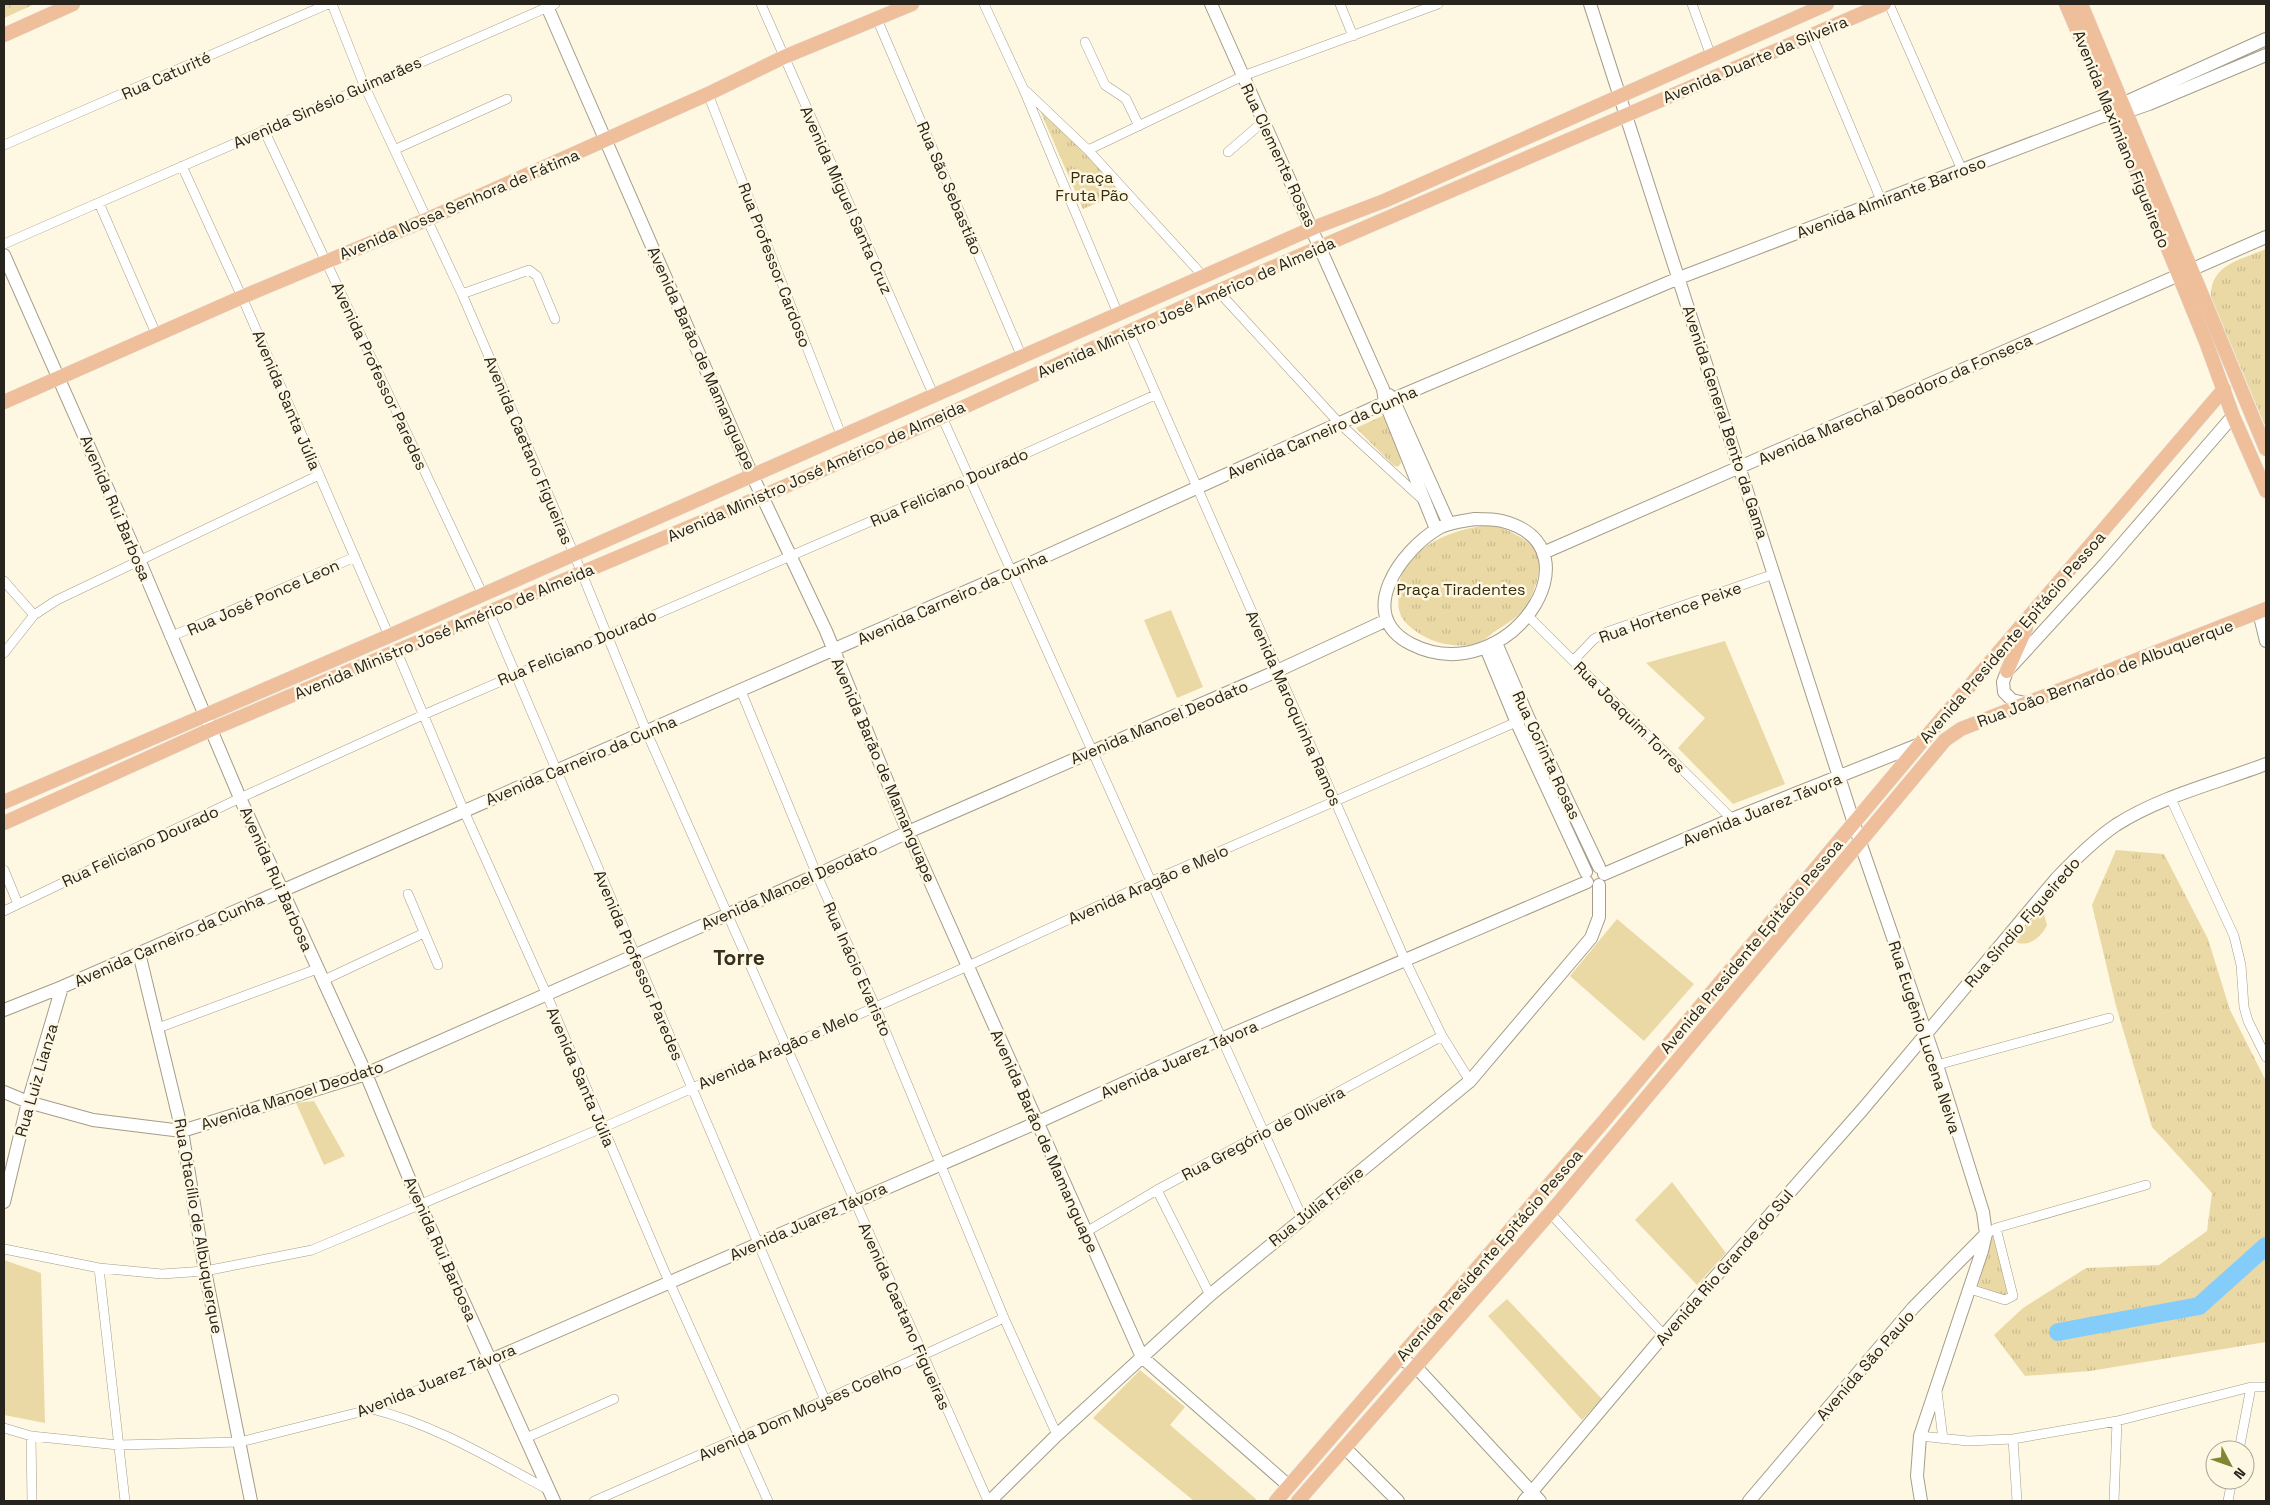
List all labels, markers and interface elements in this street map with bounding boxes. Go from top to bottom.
street label: Avenida Duarte da Silveira [1659,11,1851,108]
street label: Avenida Maximiano Figueiredo [2068,27,2175,251]
street label: Rua Caturité [118,46,214,105]
street label: Avenida Sinésio Guimarães [230,51,425,154]
street label: Rua Clemente Rosas [1236,80,1321,230]
street label: Avenida Miguel Santa Cruz [795,103,898,298]
street label: Rua São Sebastião [912,118,987,258]
street label: Avenida Nossa Senhora de Fátima [336,144,582,265]
street label: Avenida Almirante Barroso [1793,152,1989,243]
park label: Praça Fruta Pão [1055,167,1129,206]
street label: Rua Professor Cardoso [733,180,816,351]
street label: Avenida Ministro José Américo de Almeida [1034,232,1338,383]
street label: Avenida Barão de Mamanguape [643,243,760,473]
street label: Avenida Professor Paredes [327,279,432,474]
street label: Avenida General Bento da Gama [1678,303,1773,542]
street label: Avenida Santa Júlia [248,327,326,473]
street label: Avenida Marechal Deodoro da Fonseca [1755,329,2036,470]
street label: Avenida Caetano Figueiras [479,353,578,548]
street label: Avenida Carneiro da Cunha [1224,381,1421,484]
street label: Avenida Ministro José Américo de Almeida [664,396,968,547]
street label: Avenida Rui Barbosa [75,432,156,584]
street label: Rua Feliciano Dourado [867,443,1031,532]
street label: Avenida Presidente Epitácio Pessoa [1915,527,2110,748]
street label: Avenida Carneiro da Cunha [854,547,1051,650]
street label: Rua José Ponce Leon [184,554,342,640]
street label: Avenida Ministro José Américo de Almeida [291,559,597,704]
street label: Rua Hortence Peixe [1596,577,1744,648]
park label: Praça Tiradentes [1396,579,1526,600]
street label: Rua Feliciano Dourado [494,604,660,690]
street label: Avenida Maroquinha Ramos [1241,607,1346,809]
street label: Rua João Bernardo de Albuquerque [1974,615,2236,732]
street label: Avenida Barão de Mamanguape [827,655,941,886]
street label: Rua Joaquim Torres [1569,657,1690,778]
street label: Avenida Manoel Deodato [1067,675,1251,769]
street label: Rua Corinta Rosas [1508,688,1586,823]
street label: Avenida Carneiro da Cunha [482,711,680,810]
street label: Avenida Juarez Távora [1679,768,1845,851]
street label: Rua Feliciano Dourado [58,801,222,892]
street label: Avenida Rui Barbosa [235,803,318,955]
street label: Avenida Presidente Epitácio Pessoa [1655,835,1847,1058]
street label: Avenida Manoel Deodato [698,838,881,935]
street label: Avenida Aragão e Melo [1065,840,1232,929]
street label: Rua Síndio Figueiredo [1960,853,2085,992]
street label: Avenida Professor Paredes [589,867,688,1064]
street label: Avenida Carneiro da Cunha [71,889,268,992]
street label: Rua Inácio Evaristo [818,899,897,1040]
street label: Rua Eugênio Lucena Neiva [1883,938,1966,1136]
district label: Torre [713,944,765,971]
street label: Avenida Santa Júlia [542,1004,620,1150]
street label: Avenida Aragão e Melo [695,1005,862,1094]
street label: Avenida Juarez Távora [1097,1015,1261,1104]
street label: Rua Luiz Lianza [10,1021,63,1139]
street label: Avenida Barão de Mamanguape [986,1026,1103,1256]
street label: Avenida Manoel Deodato [198,1056,386,1135]
street label: Rua Gregório de Oliveira [1178,1081,1349,1185]
street label: Rua Otacílio de Albuquerque [169,1117,228,1335]
street label: Avenida Presidente Epitácio Pessoa [1392,1145,1587,1366]
street label: Rua Júlia Freire [1265,1162,1368,1251]
street label: Avenida Rui Barbosa [399,1173,482,1325]
street label: Avenida Juarez Távora [726,1177,890,1266]
street label: Avenida Rio Grande do Sul [1651,1185,1798,1350]
street label: Avenida Caetano Figueiras [854,1219,955,1413]
street label: Avenida São Paulo [1812,1306,1919,1425]
street label: Avenida Juarez Távora [353,1339,519,1422]
street label: Avenida Dom Moyses Coelho [695,1357,905,1466]
north arrow [2205,1440,2255,1490]
text: N [2230,1464,2250,1483]

